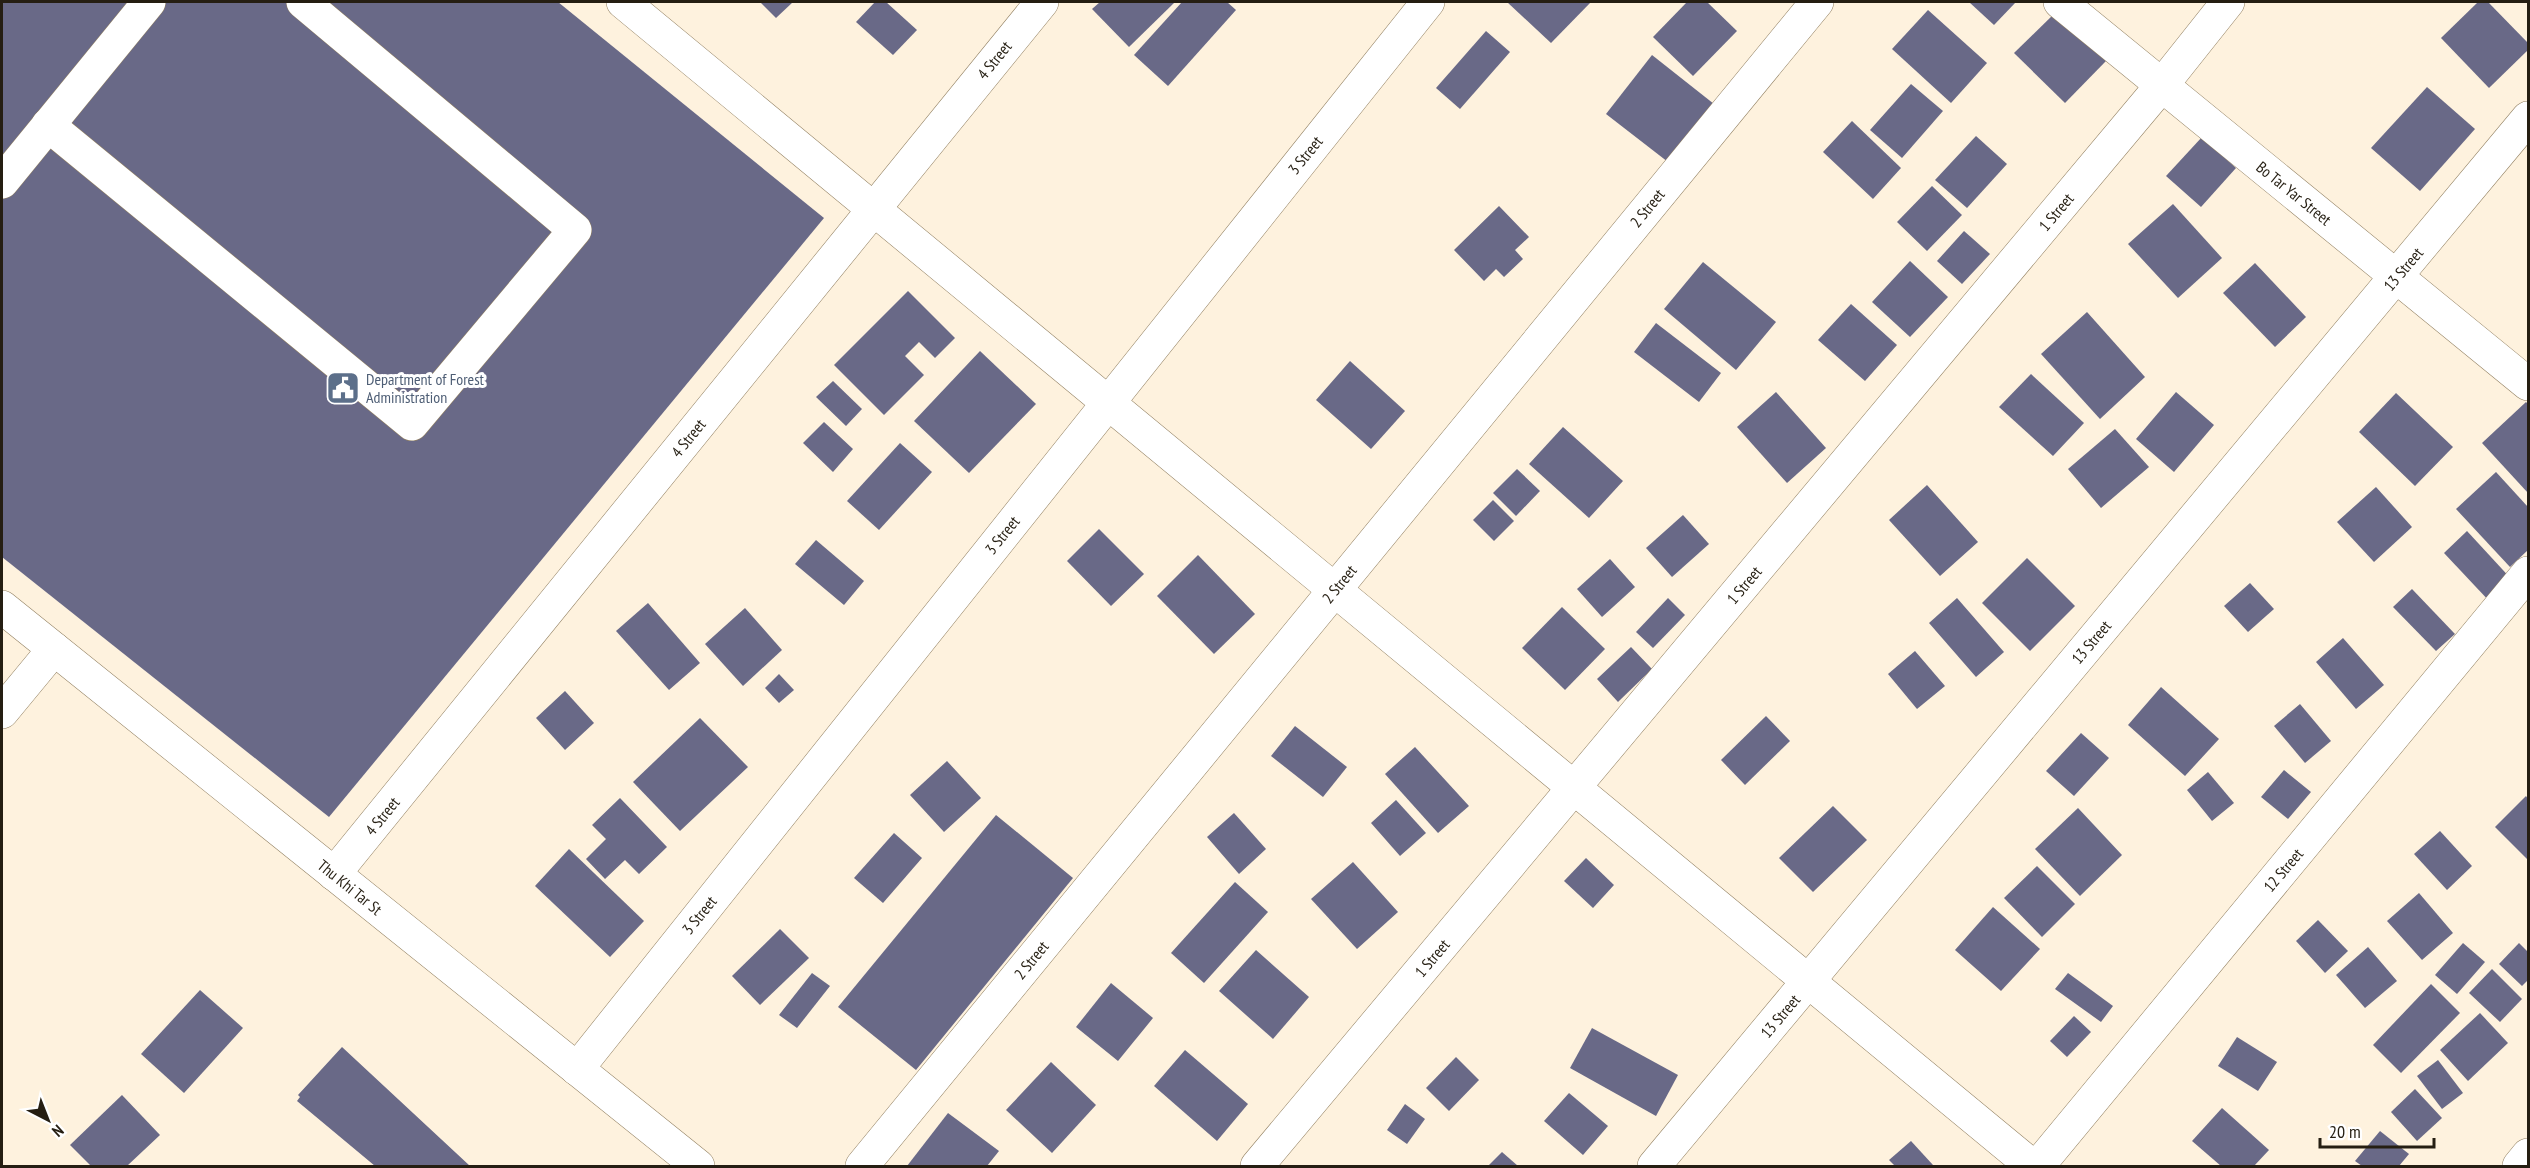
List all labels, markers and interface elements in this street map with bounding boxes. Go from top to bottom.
street label: 4 Street [972,36,1016,83]
street label: 3 Street [1283,131,1327,178]
street label: Bo Tar Yar Street [2252,157,2336,230]
street label: 2 Street [1625,184,1669,231]
street label: 1 Street [2034,188,2078,235]
street label: 13 Street [2379,243,2427,295]
place label: Department of Forest Administration [366,369,485,407]
public building icon: Department of Forest Administration [325,370,361,406]
street label: 4 Street [666,414,710,461]
street label: 3 Street [980,511,1024,558]
street label: 2 Street [1317,560,1361,607]
street label: 1 Street [1722,561,1766,608]
street label: 13 Street [2067,616,2115,668]
street label: 4 Street [360,792,404,839]
street label: 12 Street [2259,844,2307,896]
street label: Thu Khi Tar St [314,855,387,919]
street label: 3 Street [677,891,721,938]
street label: 1 Street [1410,934,1454,981]
street label: 2 Street [1009,936,1053,983]
street label: 13 Street [1756,990,1804,1042]
north arrow [18,1090,78,1150]
scale bar [2320,1111,2434,1149]
text: 20 m [2329,1120,2361,1143]
text: N [48,1121,68,1141]

